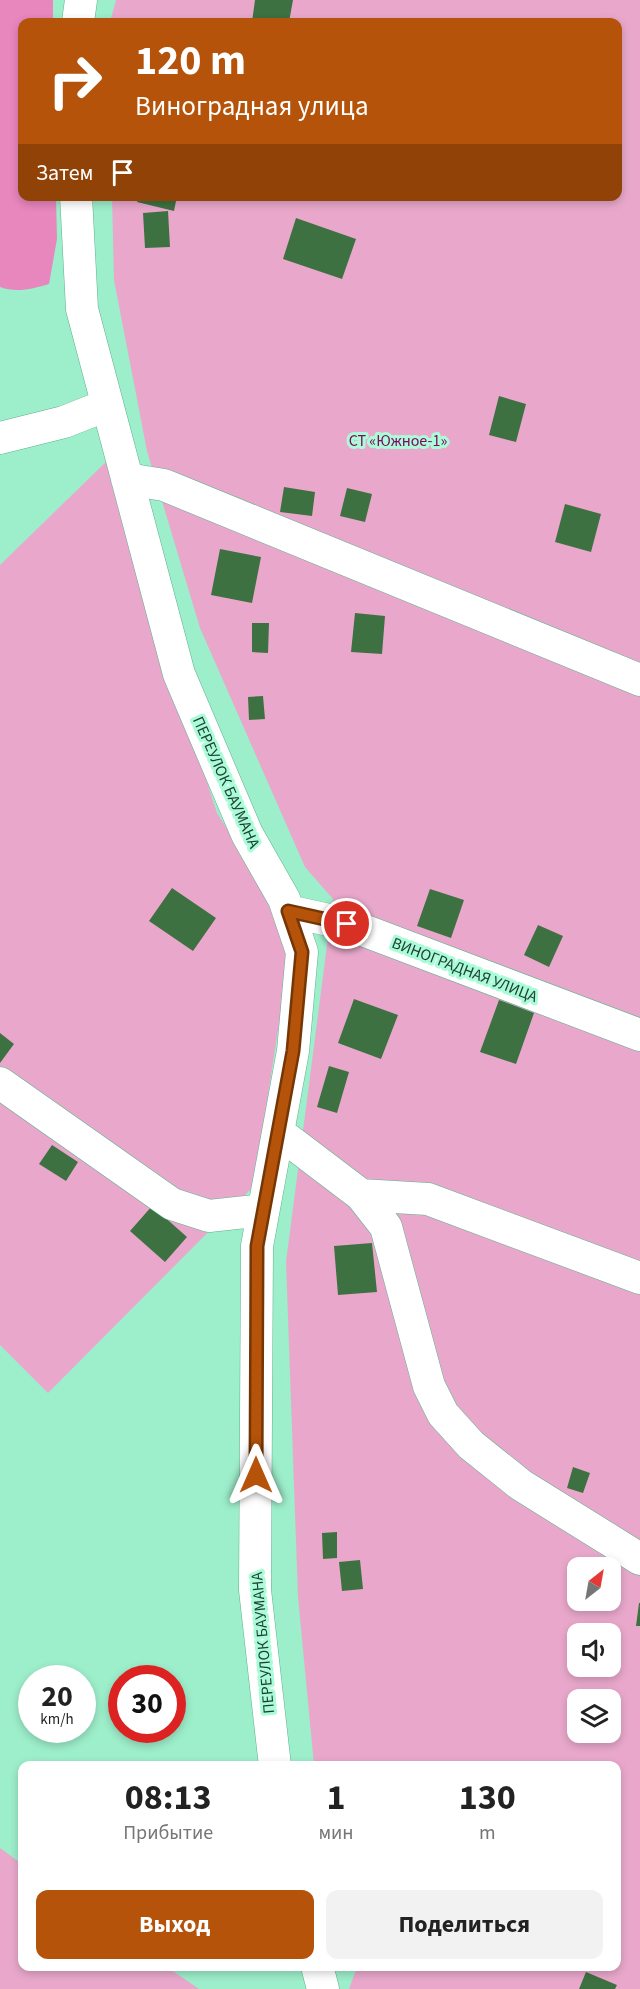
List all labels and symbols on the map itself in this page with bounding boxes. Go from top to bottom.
park label: СТ «Южное-1» [349,430,447,452]
street label: ПЕРЕУЛОК БАУМАНА [187,713,265,852]
pin [321,898,372,949]
street label: ВИНОГРАДНАЯ УЛИЦА [389,932,541,1008]
position arrow [224,1443,288,1507]
north arrow [567,1557,621,1611]
street label: ПЕРЕУЛОК БАУМАНА [246,1571,280,1715]
speed limit sign: 30 [108,1665,186,1743]

